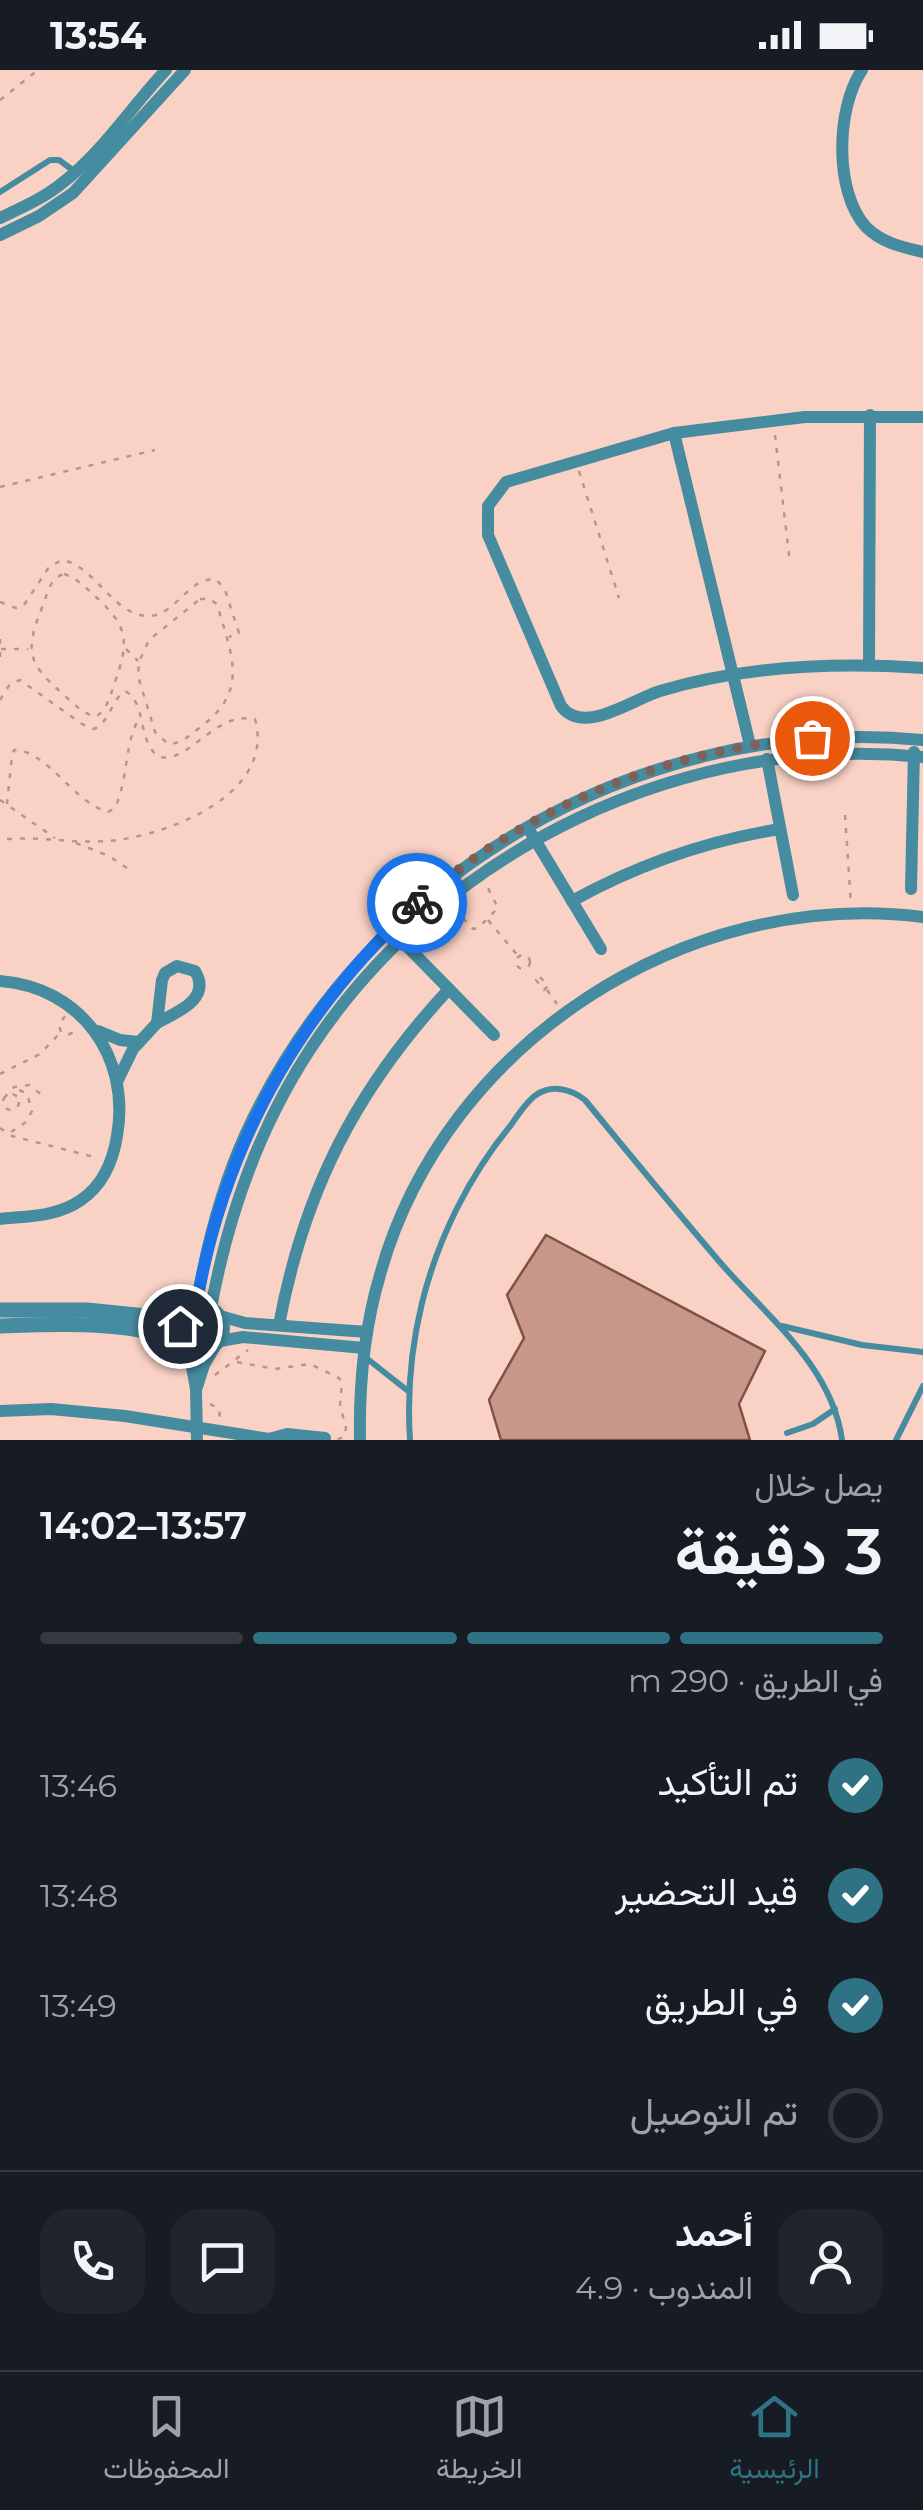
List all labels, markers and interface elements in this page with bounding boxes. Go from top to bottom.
text: 13:54 [50,12,146,59]
pin [770,696,855,781]
icon: bag [785,711,840,766]
courier [367,853,467,953]
icon: bike [390,876,445,931]
pin [138,1284,223,1369]
icon: home [153,1299,208,1354]
text: يصل خلال [755,1465,883,1504]
text: 13:57–14:02 [40,1502,247,1549]
text: 3 دقيقة [675,1511,883,1590]
text: في الطريق · 290 m [628,1661,883,1700]
text: تم التأكيد [657,1758,798,1805]
icon: check [828,1758,883,1813]
text: 13:46 [40,1766,117,1805]
text: قيد التحضير [615,1868,798,1915]
icon: check [828,1868,883,1923]
text: 13:48 [40,1876,118,1915]
text: في الطريق [645,1978,798,2025]
icon: check [828,1978,883,2033]
text: 13:49 [40,1986,117,2025]
text: تم التوصيل [630,2088,798,2135]
button: phone [40,2209,145,2314]
button: chat [170,2209,275,2314]
text: أحمد [675,2209,753,2256]
button: person [778,2209,883,2314]
text: المندوب · 4.9 [575,2268,753,2307]
tab: المحفوظات [103,2389,229,2493]
tab: الخريطة [436,2389,523,2493]
tab: الرئيسية [729,2389,820,2493]

